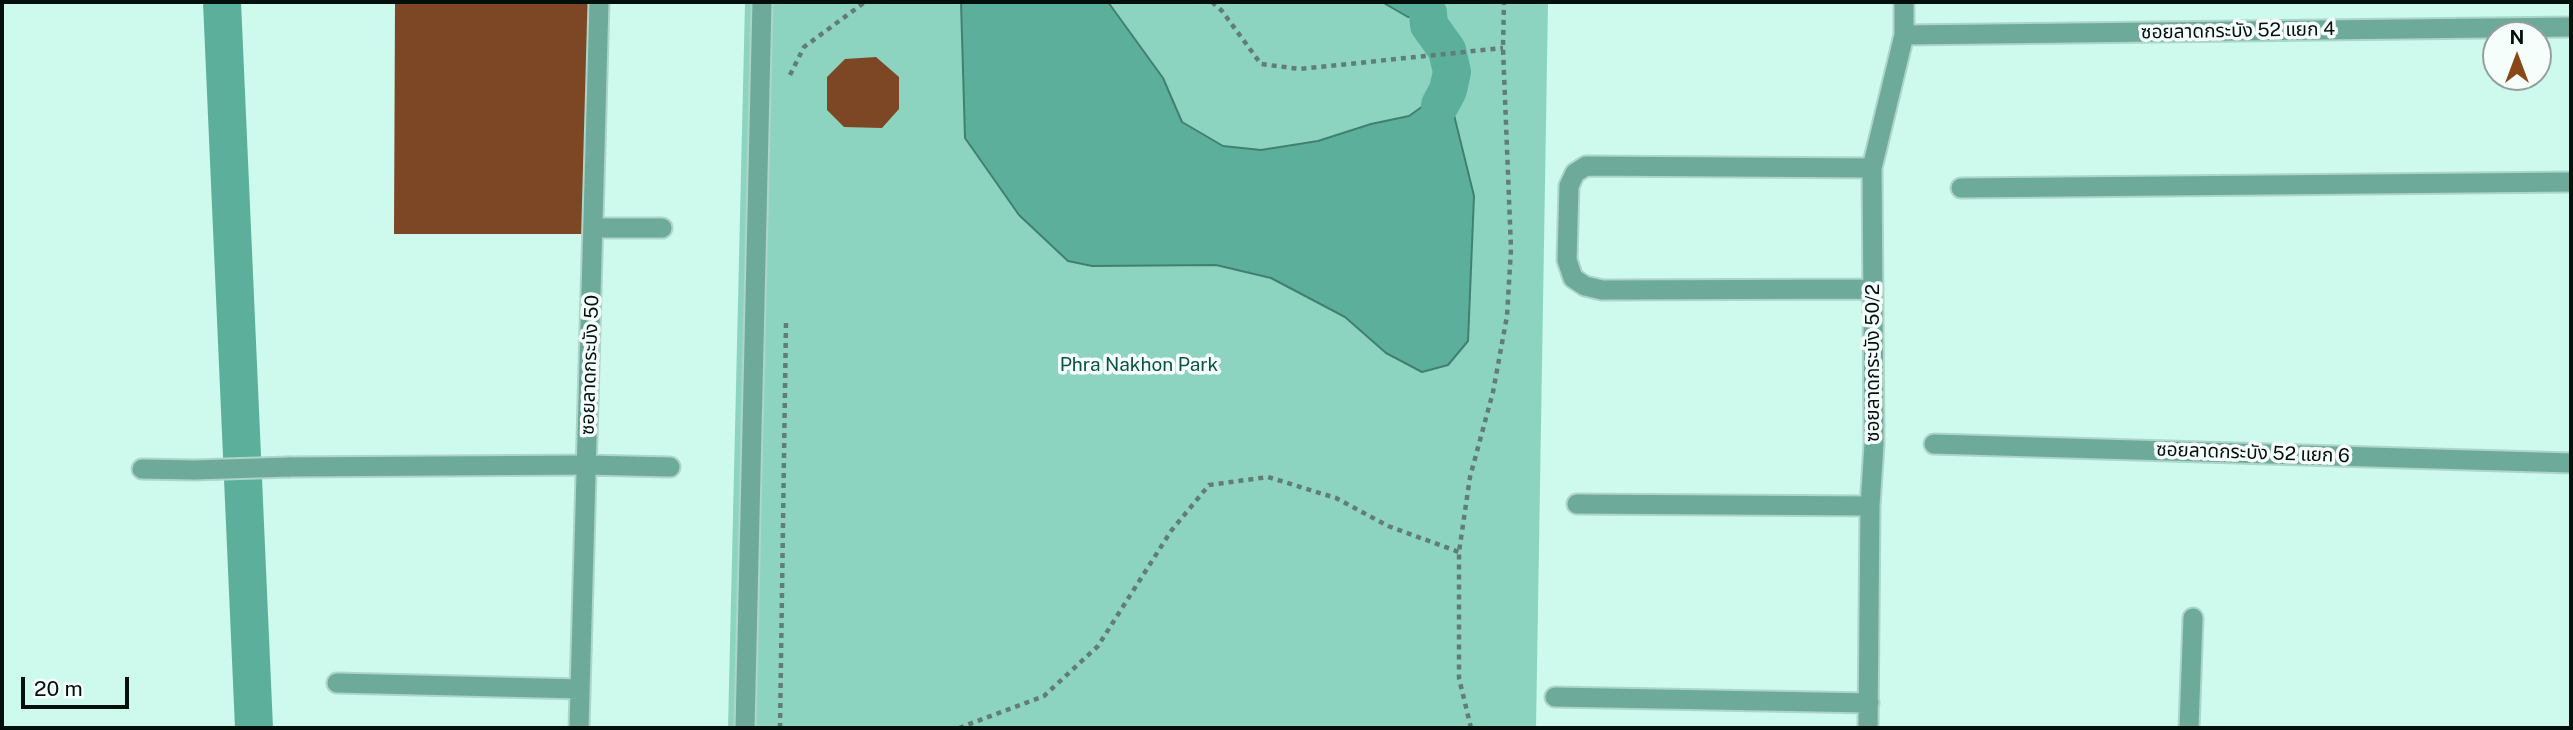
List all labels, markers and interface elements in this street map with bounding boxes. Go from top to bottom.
street label: ซอยลาดกระบัง 52 แยก 4 [2141,18,2335,44]
north arrow [2482,21,2552,91]
text: N [2510,26,2524,48]
street label: ซอยลาดกระบัง 50/2 [1862,284,1884,442]
street label: ซอยลาดกระบัง 50 [576,295,604,435]
park label: Phra Nakhon Park [1060,354,1218,376]
street label: ซอยลาดกระบัง 52 แยก 6 [2156,438,2350,468]
scale bar [24,664,133,708]
text: 20 m [34,676,83,701]

